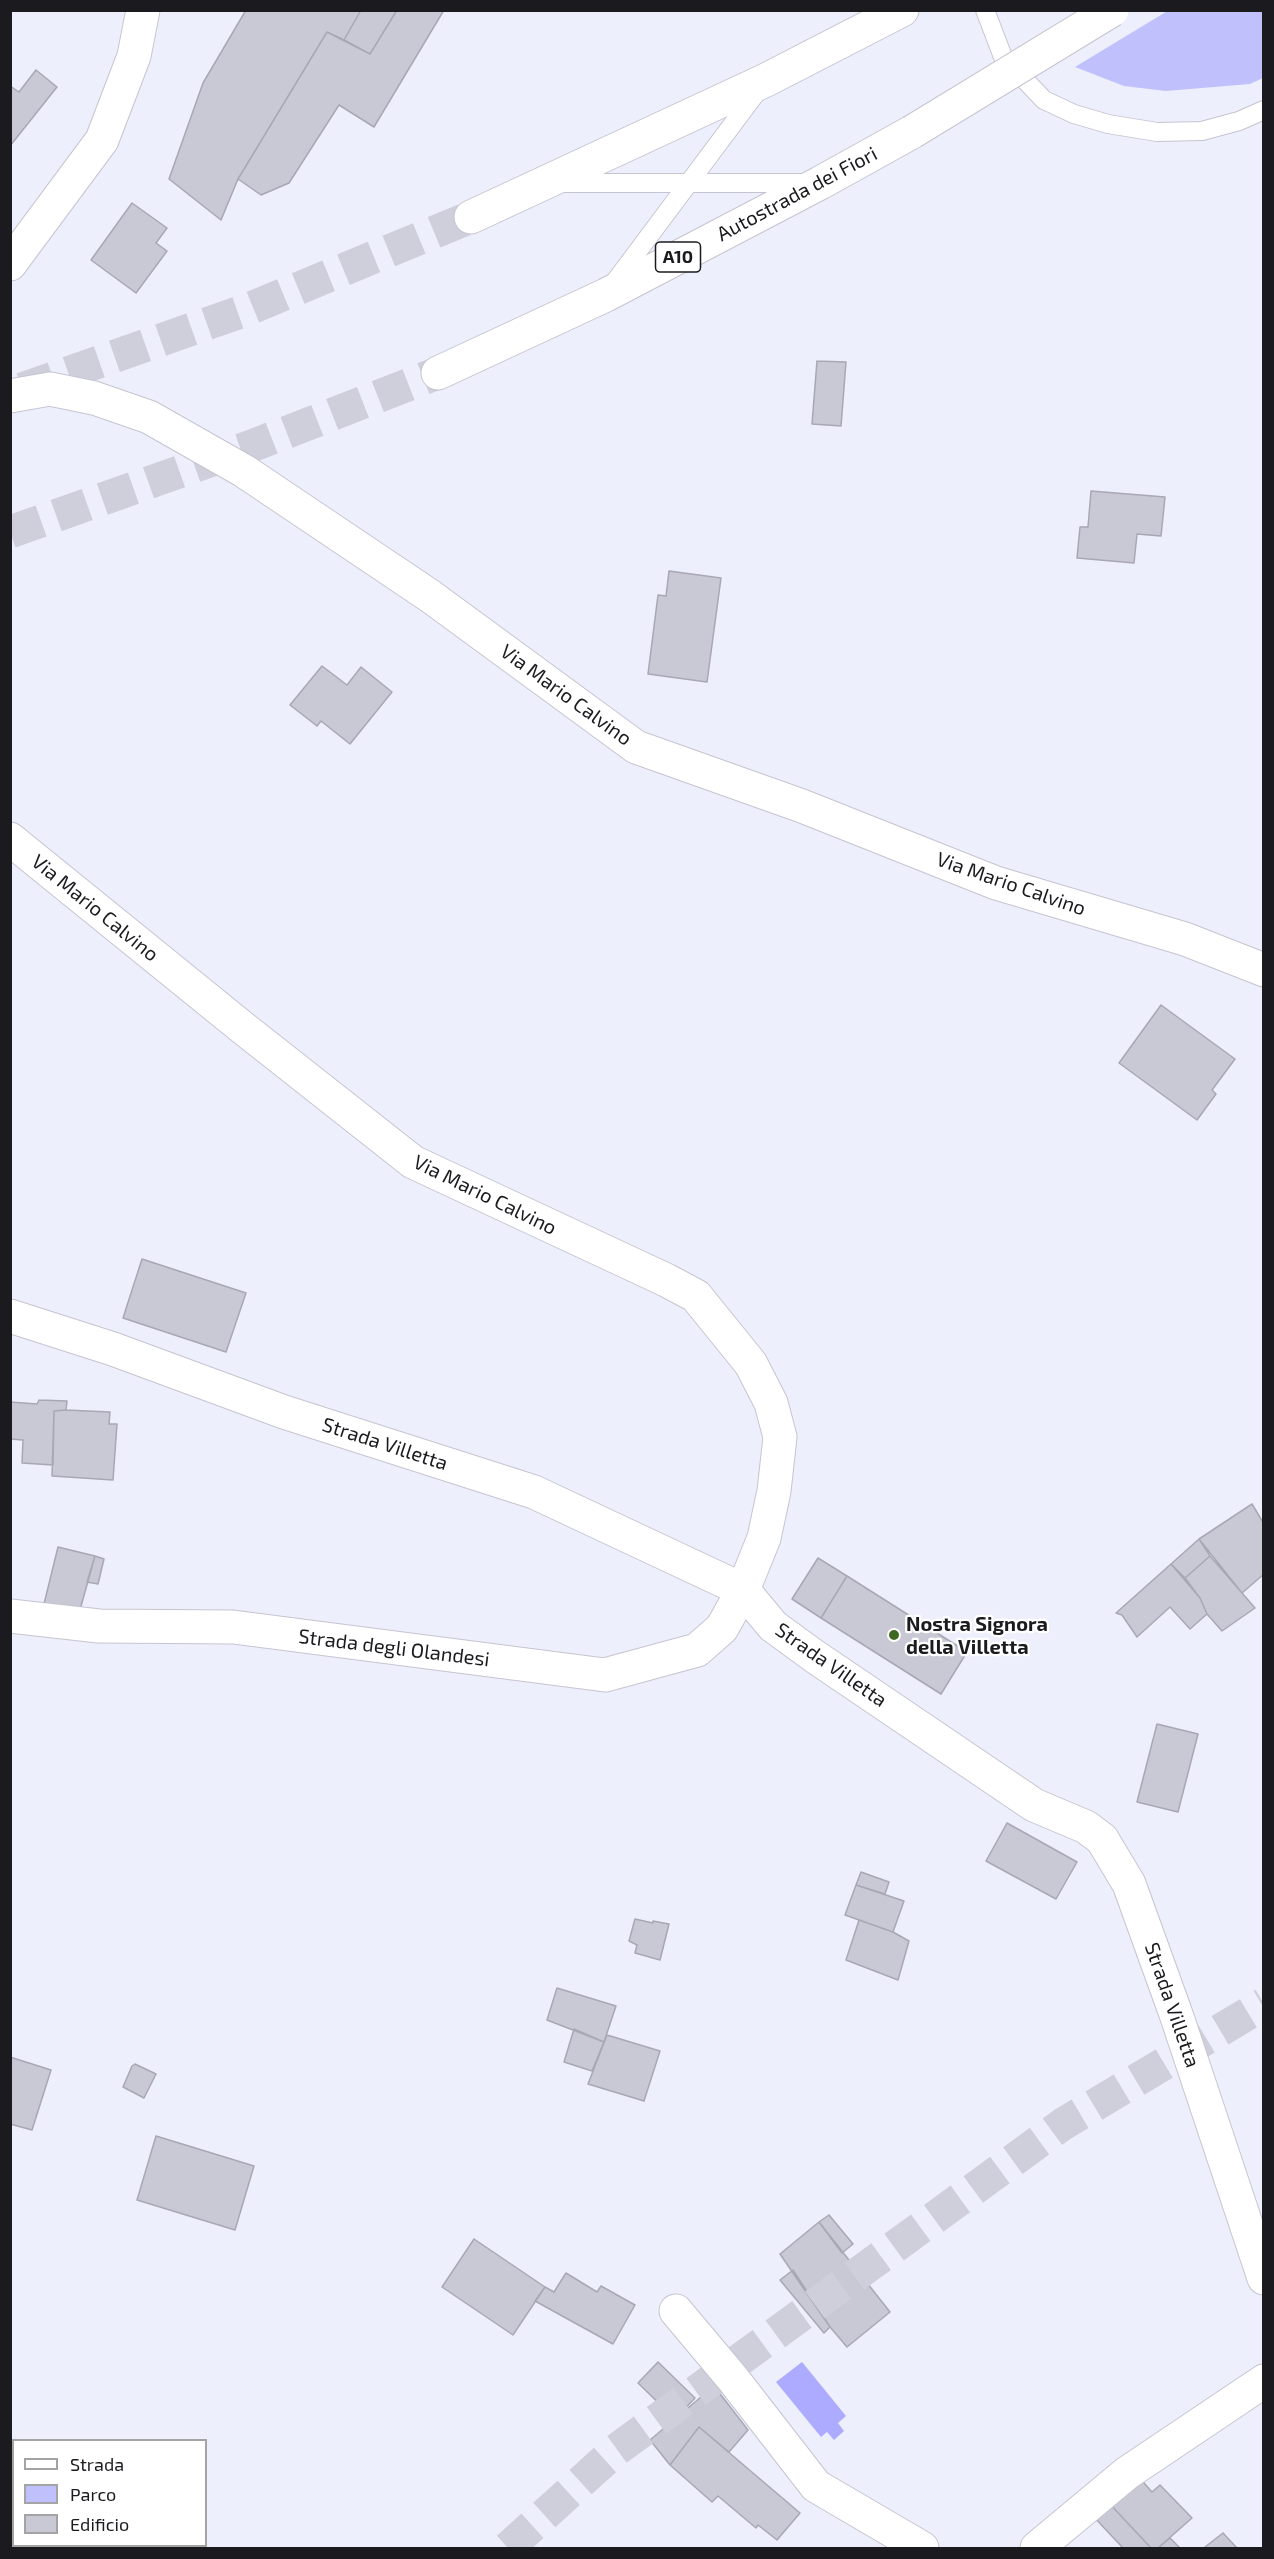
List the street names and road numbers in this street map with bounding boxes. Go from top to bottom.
street label: Autostrada dei Fiori [713,142,881,246]
road number: A10 [656,242,700,272]
street label: Via Mario Calvino [496,639,636,751]
street label: Via Mario Calvino [933,847,1089,921]
street label: Via Mario Calvino [27,849,163,967]
street label: Via Mario Calvino [409,1150,561,1240]
street label: Strada Villetta [319,1412,451,1476]
street label: Strada Villetta [771,1618,891,1712]
street label: Strada degli Olandesi [297,1624,491,1672]
street label: Strada Villetta [1139,1939,1205,2071]

